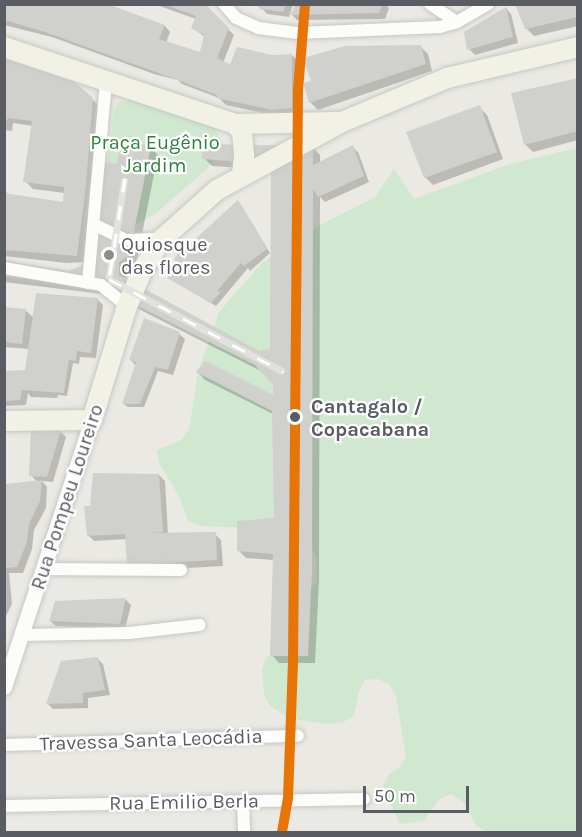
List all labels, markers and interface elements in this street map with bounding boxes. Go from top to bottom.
park label: Praça Eugênio Jardim [90,131,220,178]
place label: Quiosque das flores [121,232,211,279]
marker: Quiosque das flores [102,248,116,262]
place label: Cantagalo / Copacabana [311,394,429,441]
street label: Rua Pompeu Loureiro [26,401,108,593]
marker: Cantagalo / Copacabana [284,406,306,428]
street label: Travessa Santa Leocádia [39,724,263,756]
scale bar [366,774,472,812]
text: 50 m [374,785,416,807]
street label: Rua Emilio Berla [109,789,259,815]

